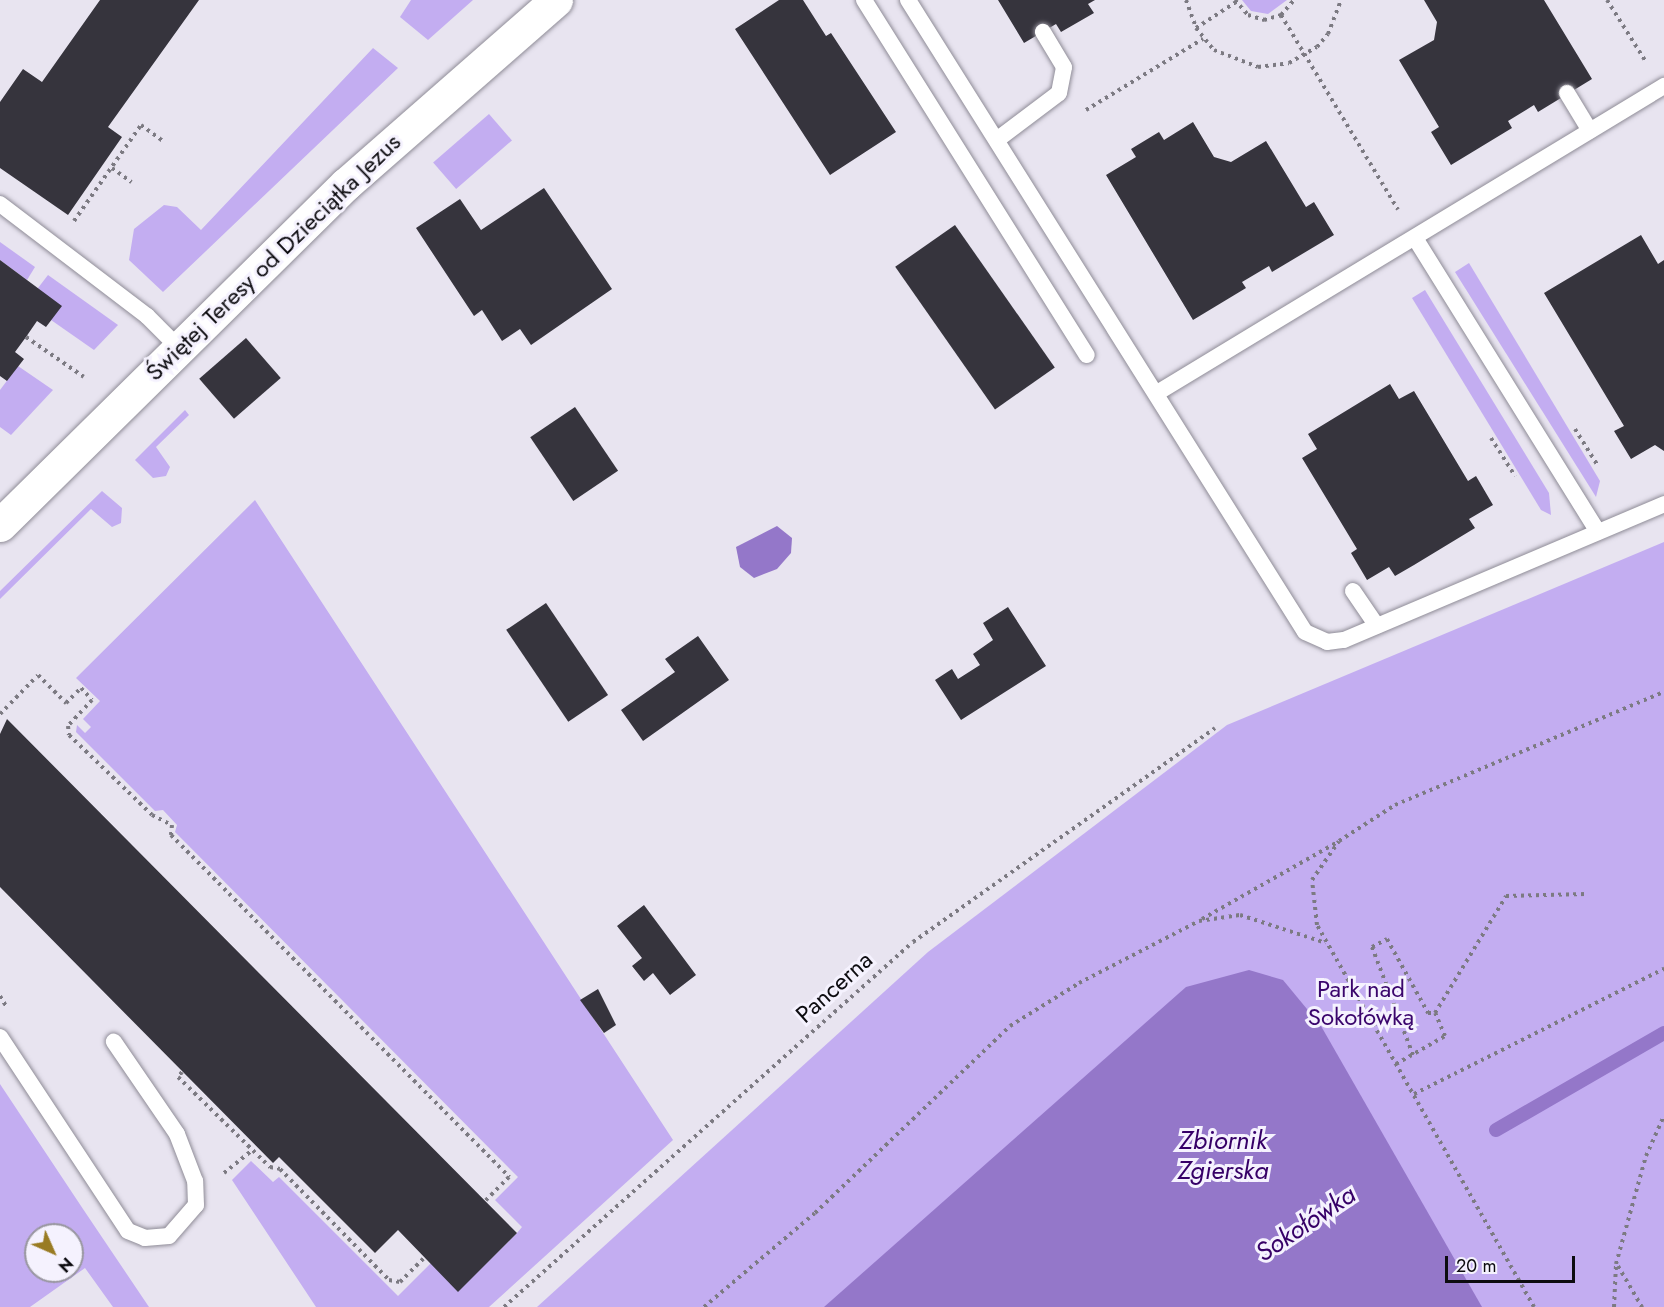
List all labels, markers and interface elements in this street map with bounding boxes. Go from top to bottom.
street label: Świętej Teresy od Dzieciątka Jezus [140,127,406,387]
street label: Pancerna [790,945,878,1029]
park label: Park nad Sokołówką [1308,975,1414,1031]
water label: Zbiornik Zgierska [1177,1125,1269,1186]
water label: Sokołówka [1250,1179,1362,1269]
north arrow [24,1223,84,1283]
scale bar [1448,1244,1578,1282]
text: N [53,1252,78,1277]
text: 20 m [1456,1253,1496,1279]

